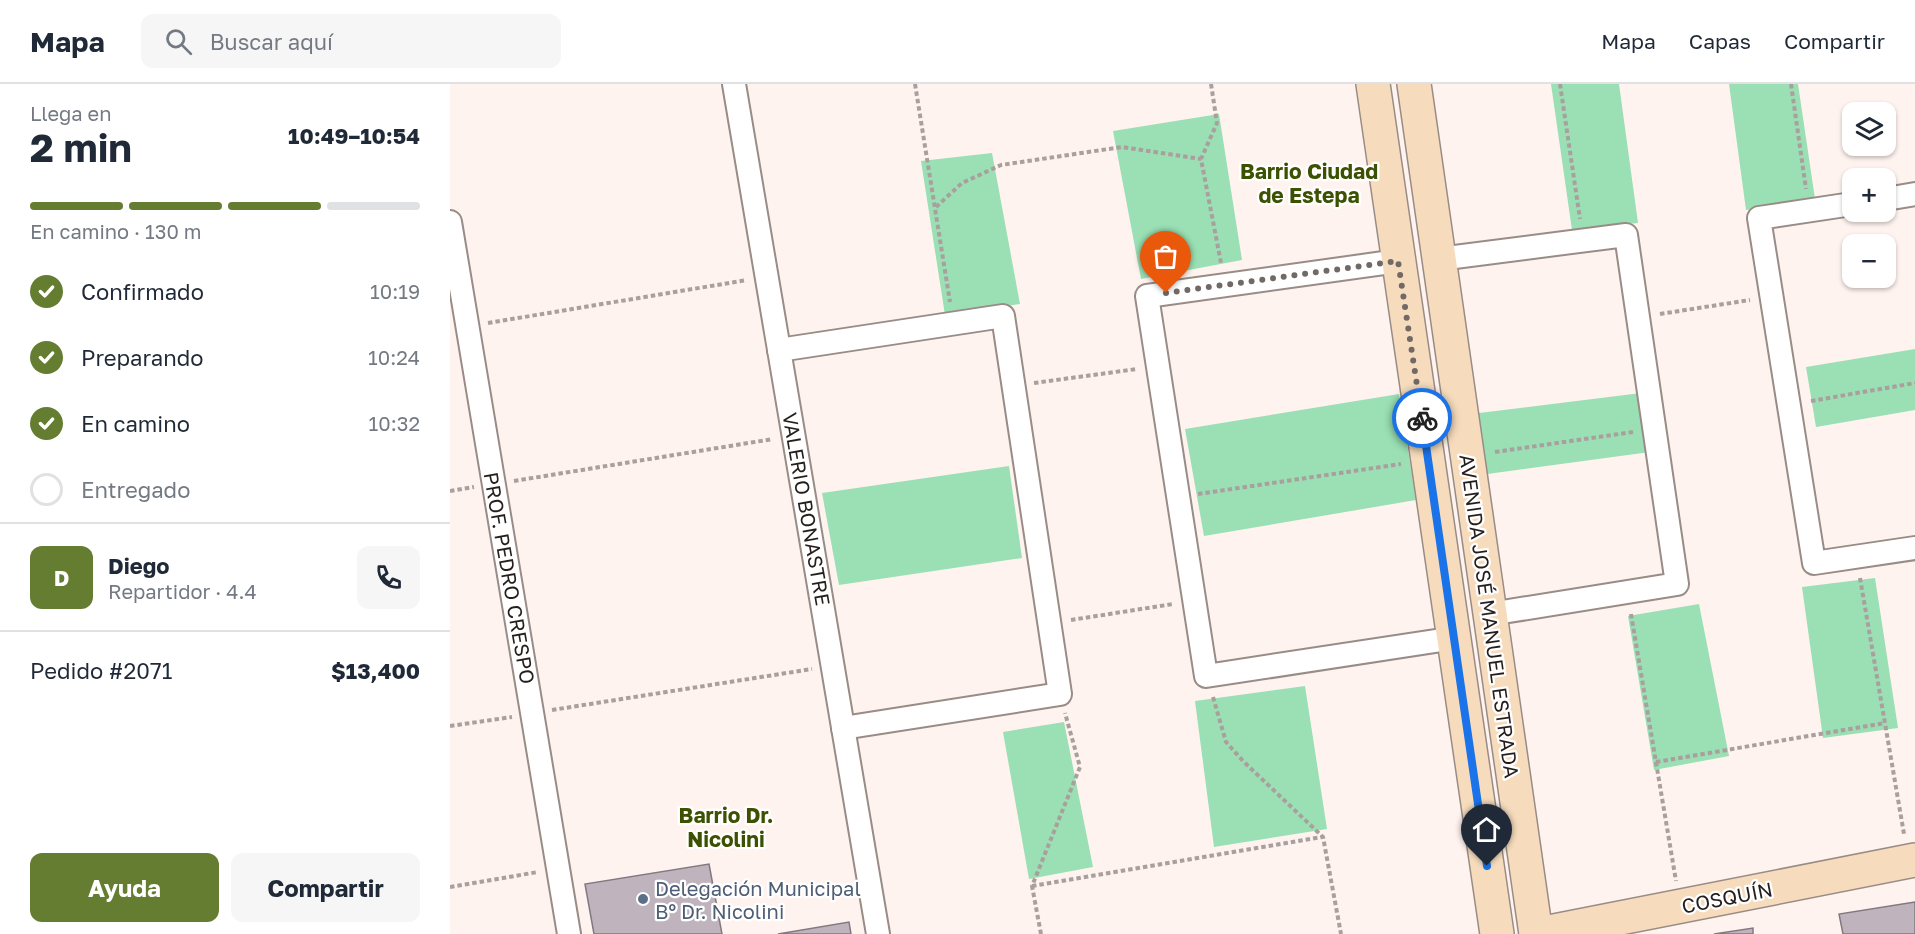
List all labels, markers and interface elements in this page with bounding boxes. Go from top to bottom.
search box [141,14,561,68]
text: Mapa [30,25,105,58]
icon: search [162,25,195,58]
text: Buscar aquí [210,28,333,55]
text: Mapa [1601,28,1656,54]
text: Capas [1689,28,1751,54]
text: Compartir [1784,28,1885,54]
text: Llega en [30,101,112,125]
map controls [1842,102,1896,288]
button: layers [1842,102,1896,156]
text: 10:49–10:54 [288,122,420,149]
text: 2 min [30,124,132,171]
district label: Barrio Ciudad de Estepa [1240,158,1378,208]
button: + [1842,168,1896,222]
text: En camino · 130 m [30,219,202,243]
pin [1140,231,1191,293]
button: − [1842,234,1896,288]
icon: bag [1149,240,1182,273]
icon: check [30,275,63,308]
text: Confirmado [81,278,204,305]
text: 10:19 [370,279,420,303]
icon: check [30,341,63,374]
text: Preparando [81,344,204,371]
text: 10:24 [368,345,420,369]
courier [1392,388,1452,448]
icon: bike [1406,402,1439,435]
icon: check [30,407,63,440]
text: En camino [81,410,190,437]
text: 10:32 [369,411,420,435]
street label: VALERIO BONASTRE [778,411,836,607]
street label: AVENIDA JOSÉ MANUEL ESTRADA [1455,453,1525,779]
street label: PROF. PEDRO CRESPO [480,470,540,686]
text: Entregado [81,476,190,503]
button: phone [357,546,420,609]
text: Diego [108,552,169,579]
text: D [54,564,69,591]
text: Repartidor · 4.4 [108,579,257,603]
text: Pedido #2071 [30,657,172,684]
text: $13,400 [331,657,420,684]
district label: Barrio Dr. Nicolini [679,802,773,852]
pin [1461,804,1512,866]
icon: home [1470,813,1503,846]
button: Ayuda [30,853,219,922]
button: Compartir [231,853,420,922]
place label: Delegación Municipal Bº Dr. Nicolini [655,876,861,923]
street label: COSQUÍN [1680,876,1774,918]
marker: Delegación Municipal Bº Dr. Nicolini [636,892,650,906]

